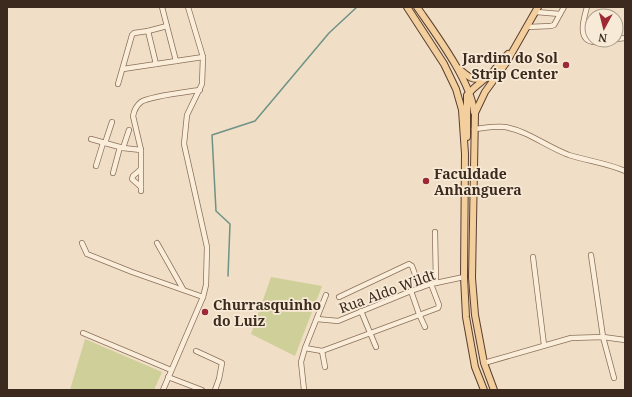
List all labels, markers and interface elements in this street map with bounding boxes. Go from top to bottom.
north arrow [584,8,624,48]
text: N [597,30,608,46]
place label: Jardim do Sol Strip Center [461,48,559,83]
marker: Jardim do Sol Strip Center [561,60,571,70]
place label: Faculdade Anhanguera [434,164,522,199]
marker: Faculdade Anhanguera [421,176,431,186]
street label: Rua Aldo Wildt [336,265,438,317]
place label: Churrasquinho do Luiz [213,295,321,330]
marker: Churrasquinho do Luiz [200,307,210,317]

